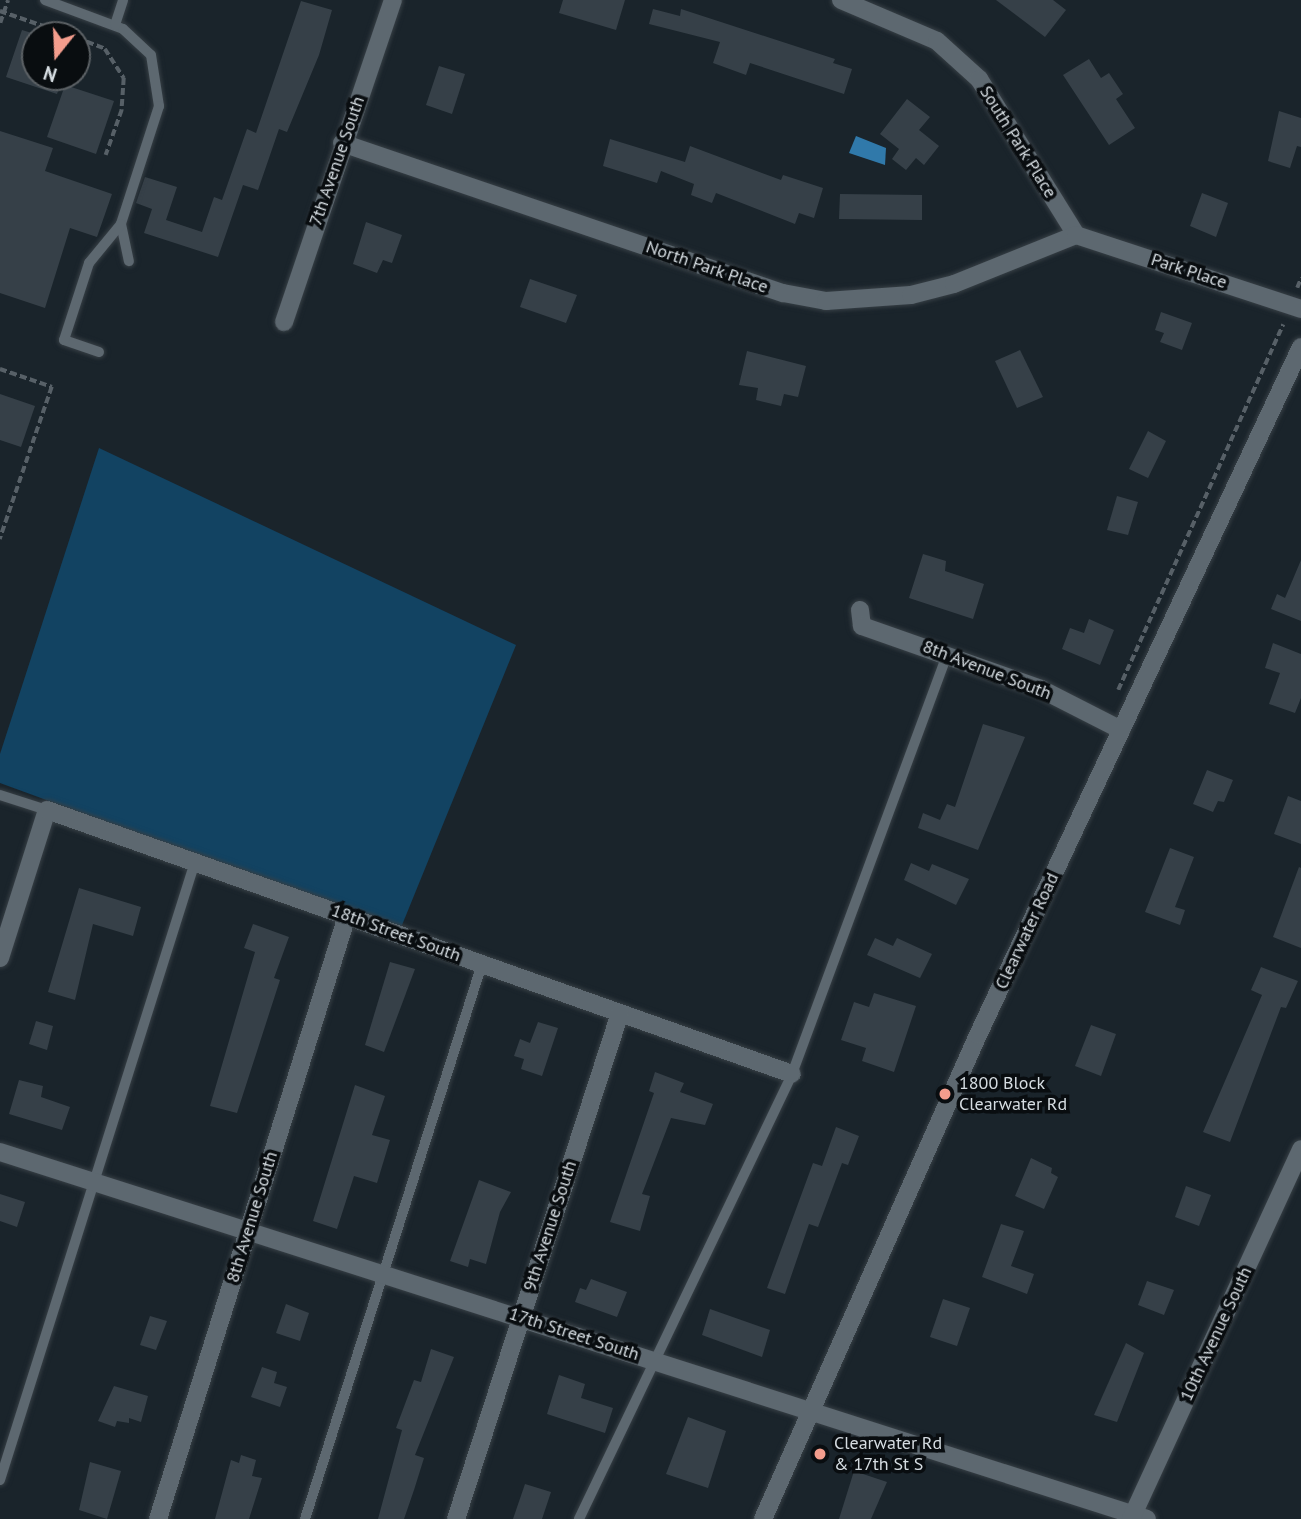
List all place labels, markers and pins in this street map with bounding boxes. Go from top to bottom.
place label: 1800 Block Clearwater Rd [959,1073,1067,1116]
marker: 1800 Block Clearwater Rd [937,1086,953,1102]
place label: Clearwater Rd & 17th St S [834,1433,942,1476]
marker: Clearwater Rd & 17th St S [812,1446,828,1462]

